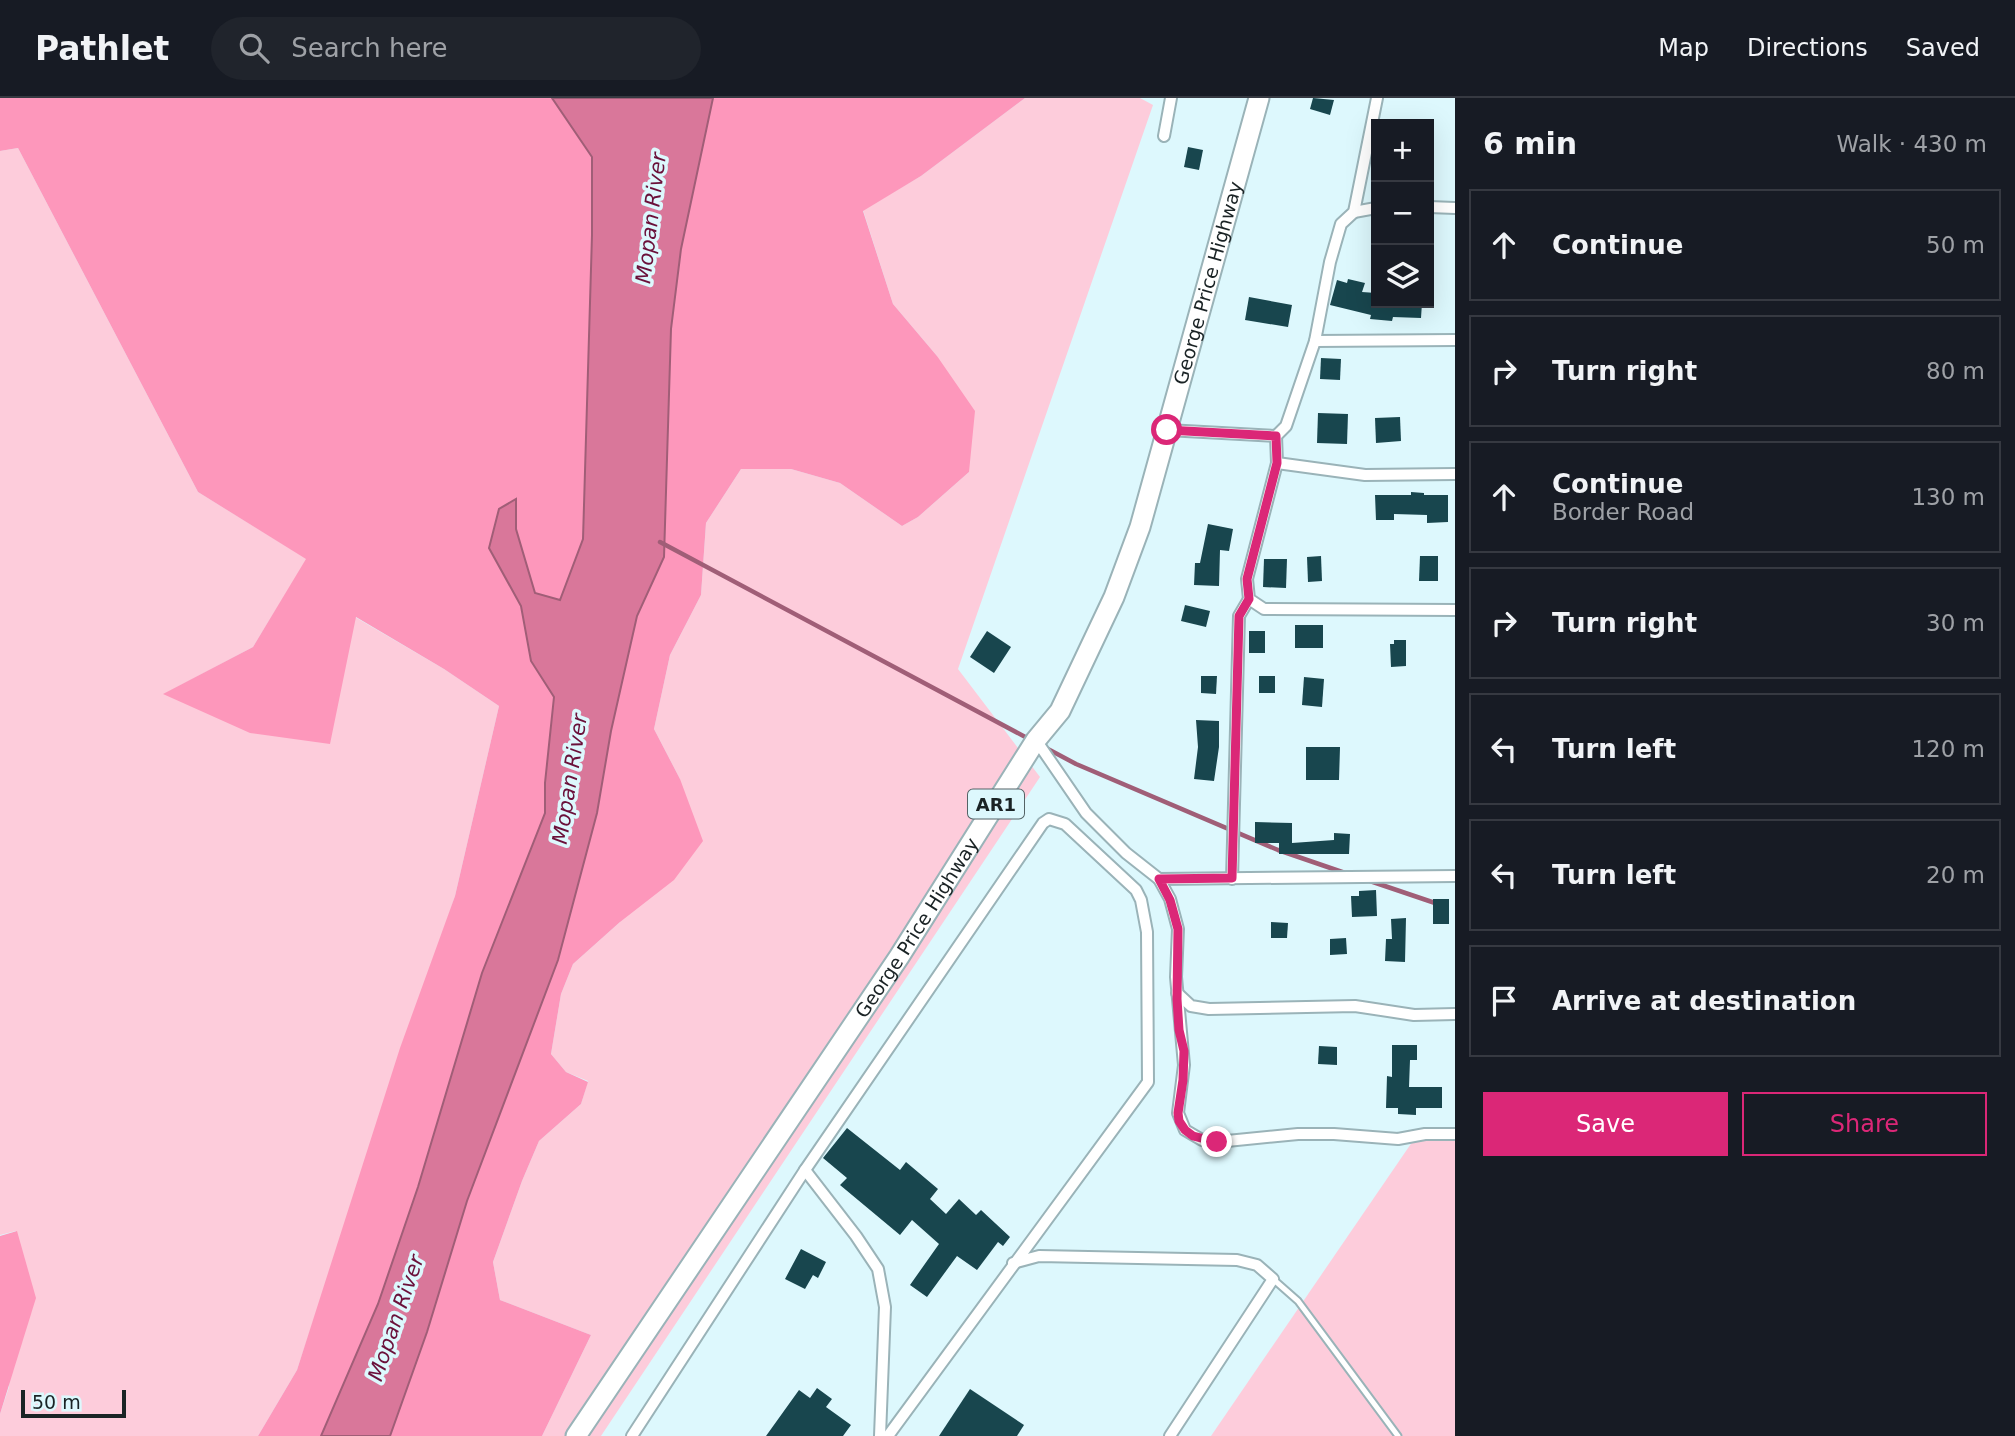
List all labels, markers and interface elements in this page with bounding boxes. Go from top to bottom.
search box [211,17,701,80]
text: Pathlet [35,29,169,68]
icon: search [235,29,273,67]
text: Search here [291,33,448,63]
text: Map [1658,34,1709,62]
text: Directions [1747,34,1868,62]
text: Saved [1906,34,1980,62]
map controls [1371,119,1434,308]
button: + [1371,119,1434,182]
text: 6 min [1483,126,1577,161]
text: Walk · 430 m [1836,131,1987,157]
water label: Mopan River [631,150,671,285]
street label: George Price Highway [1169,179,1246,387]
button: − [1371,182,1434,245]
icon: ahead [1485,226,1523,264]
text: Continue [1552,230,1683,260]
text: 50 m [1926,232,1985,258]
button: layers [1371,245,1434,308]
icon: right [1485,352,1523,390]
text: Turn right [1552,356,1697,386]
text: 80 m [1926,358,1985,384]
route start [1151,414,1182,445]
text: Continue [1552,469,1683,499]
icon: ahead [1485,478,1523,516]
text: 130 m [1911,484,1985,510]
text: Border Road [1552,499,1694,525]
icon: right [1485,604,1523,642]
text: Turn right [1552,608,1697,638]
text: 30 m [1926,610,1985,636]
water label: Mopan River [548,711,592,846]
icon: left [1485,730,1523,768]
text: Turn left [1552,734,1676,764]
text: 120 m [1911,736,1985,762]
road number: AR1 [968,790,1024,818]
street label: George Price Highway [850,833,983,1022]
icon: left [1485,856,1523,894]
text: Turn left [1552,860,1676,890]
text: 20 m [1926,862,1985,888]
icon: arrive [1485,982,1523,1020]
text: Arrive at destination [1552,986,1856,1016]
button: Save [1483,1092,1728,1156]
button: Share [1742,1092,1987,1156]
route end [1201,1126,1232,1157]
water label: Mopan River [363,1251,429,1384]
scale bar [21,1387,126,1419]
text: 50 m [32,1391,81,1413]

